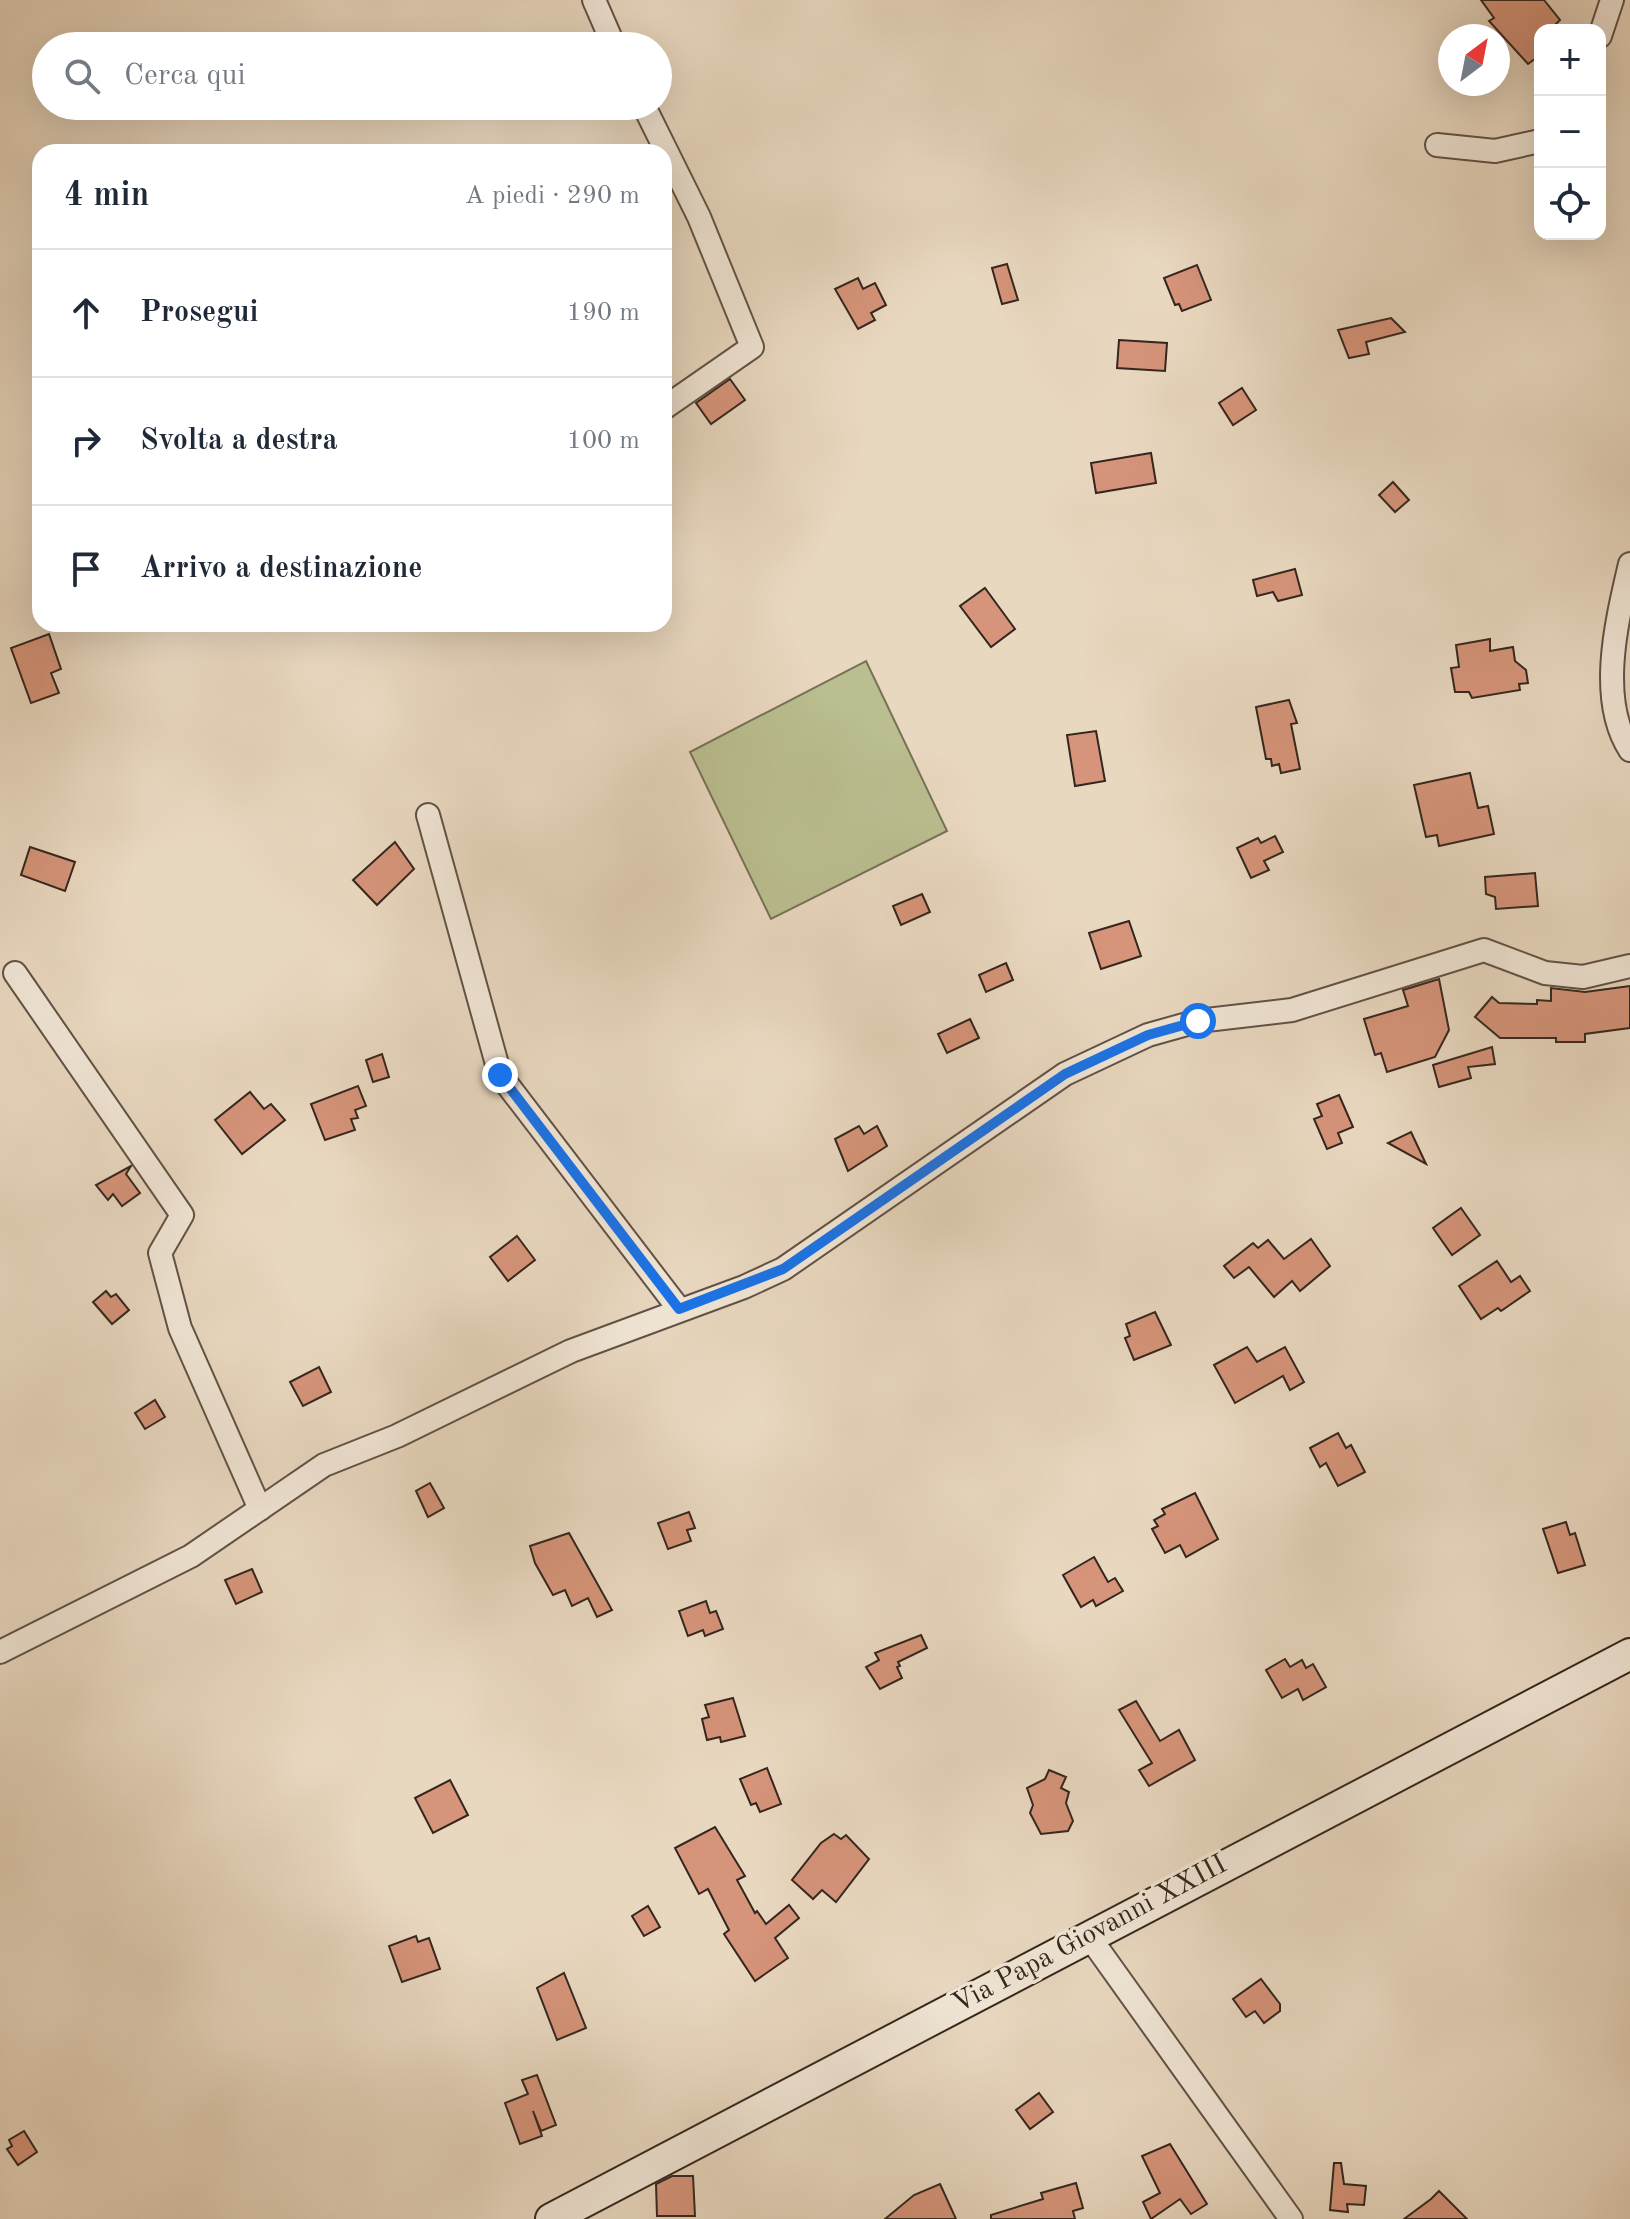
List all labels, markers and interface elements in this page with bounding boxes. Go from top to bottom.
north arrow [1438,24,1510,96]
map controls [1534,24,1606,240]
button: + [1534,24,1606,96]
search box [32,32,672,120]
icon: search [60,54,104,98]
text: Cerca qui [124,61,246,91]
button: − [1534,96,1606,168]
button: locate [1534,168,1606,240]
text: 4 min [64,179,149,213]
text: A piedi · 290 m [465,183,640,209]
icon: ahead [64,291,108,335]
text: Prosegui [140,298,258,328]
text: 190 m [567,300,640,326]
icon: right [64,419,108,463]
text: Svolta a destra [140,426,338,456]
text: 100 m [567,428,640,454]
icon: arrive [64,547,108,591]
text: Arrivo a destinazione [140,554,422,584]
route start [1180,1003,1216,1039]
route end [482,1057,518,1093]
street label: Via Papa Giovanni XXIII [948,1851,1232,2019]

